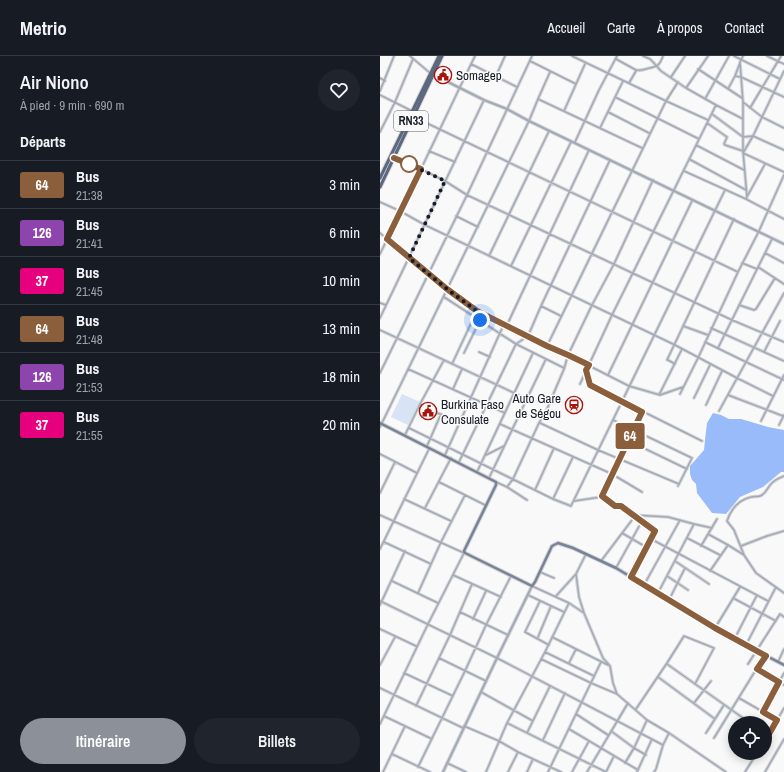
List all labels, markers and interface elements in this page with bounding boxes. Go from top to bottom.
text: Metrio [20,15,67,41]
text: Accueil [547,19,585,37]
text: Carte [607,19,635,37]
text: À propos [657,19,702,37]
text: Contact [724,19,764,37]
public building icon: Somagep [433,65,453,85]
place label: Somagep [456,67,502,84]
text: Air Niono [20,69,89,95]
button: heart [318,69,360,111]
text: À pied · 9 min · 690 m [20,97,124,114]
road number: RN33 [394,111,428,131]
text: Départs [20,131,66,152]
unlabelled marker [400,155,418,173]
text: Bus [76,166,99,187]
text: 3 min [329,174,360,195]
text: 64 [36,176,48,194]
text: 21:38 [76,187,103,204]
text: Bus [76,214,99,235]
text: 6 min [329,222,360,243]
text: 126 [32,224,52,242]
text: 21:41 [76,235,103,252]
text: Bus [76,262,99,283]
text: 10 min [322,270,360,291]
text: 37 [36,272,48,290]
text: 21:45 [76,283,103,300]
text: Bus [76,310,99,331]
your location [470,310,490,330]
text: 13 min [322,318,360,339]
text: 64 [36,320,48,338]
text: 21:48 [76,331,103,348]
text: Bus [76,358,99,379]
text: 18 min [322,366,360,387]
text: 126 [32,368,52,386]
text: 21:53 [76,379,103,396]
place label: Auto Gare de Ségou [511,390,561,422]
station icon: Auto Gare de Ségou [564,395,584,415]
place label: Burkina Faso Consulate [441,396,504,428]
public building icon: Burkina Faso Consulate [418,401,438,421]
text: Bus [76,406,99,427]
text: 20 min [322,414,360,435]
text: 37 [36,416,48,434]
line badge: 64 [612,423,648,449]
text: 21:55 [76,427,103,444]
text: 64 [624,427,636,445]
map controls [728,716,772,760]
button: locate [728,716,772,760]
button: Itinéraire [20,718,186,764]
button: Billets [194,718,360,764]

